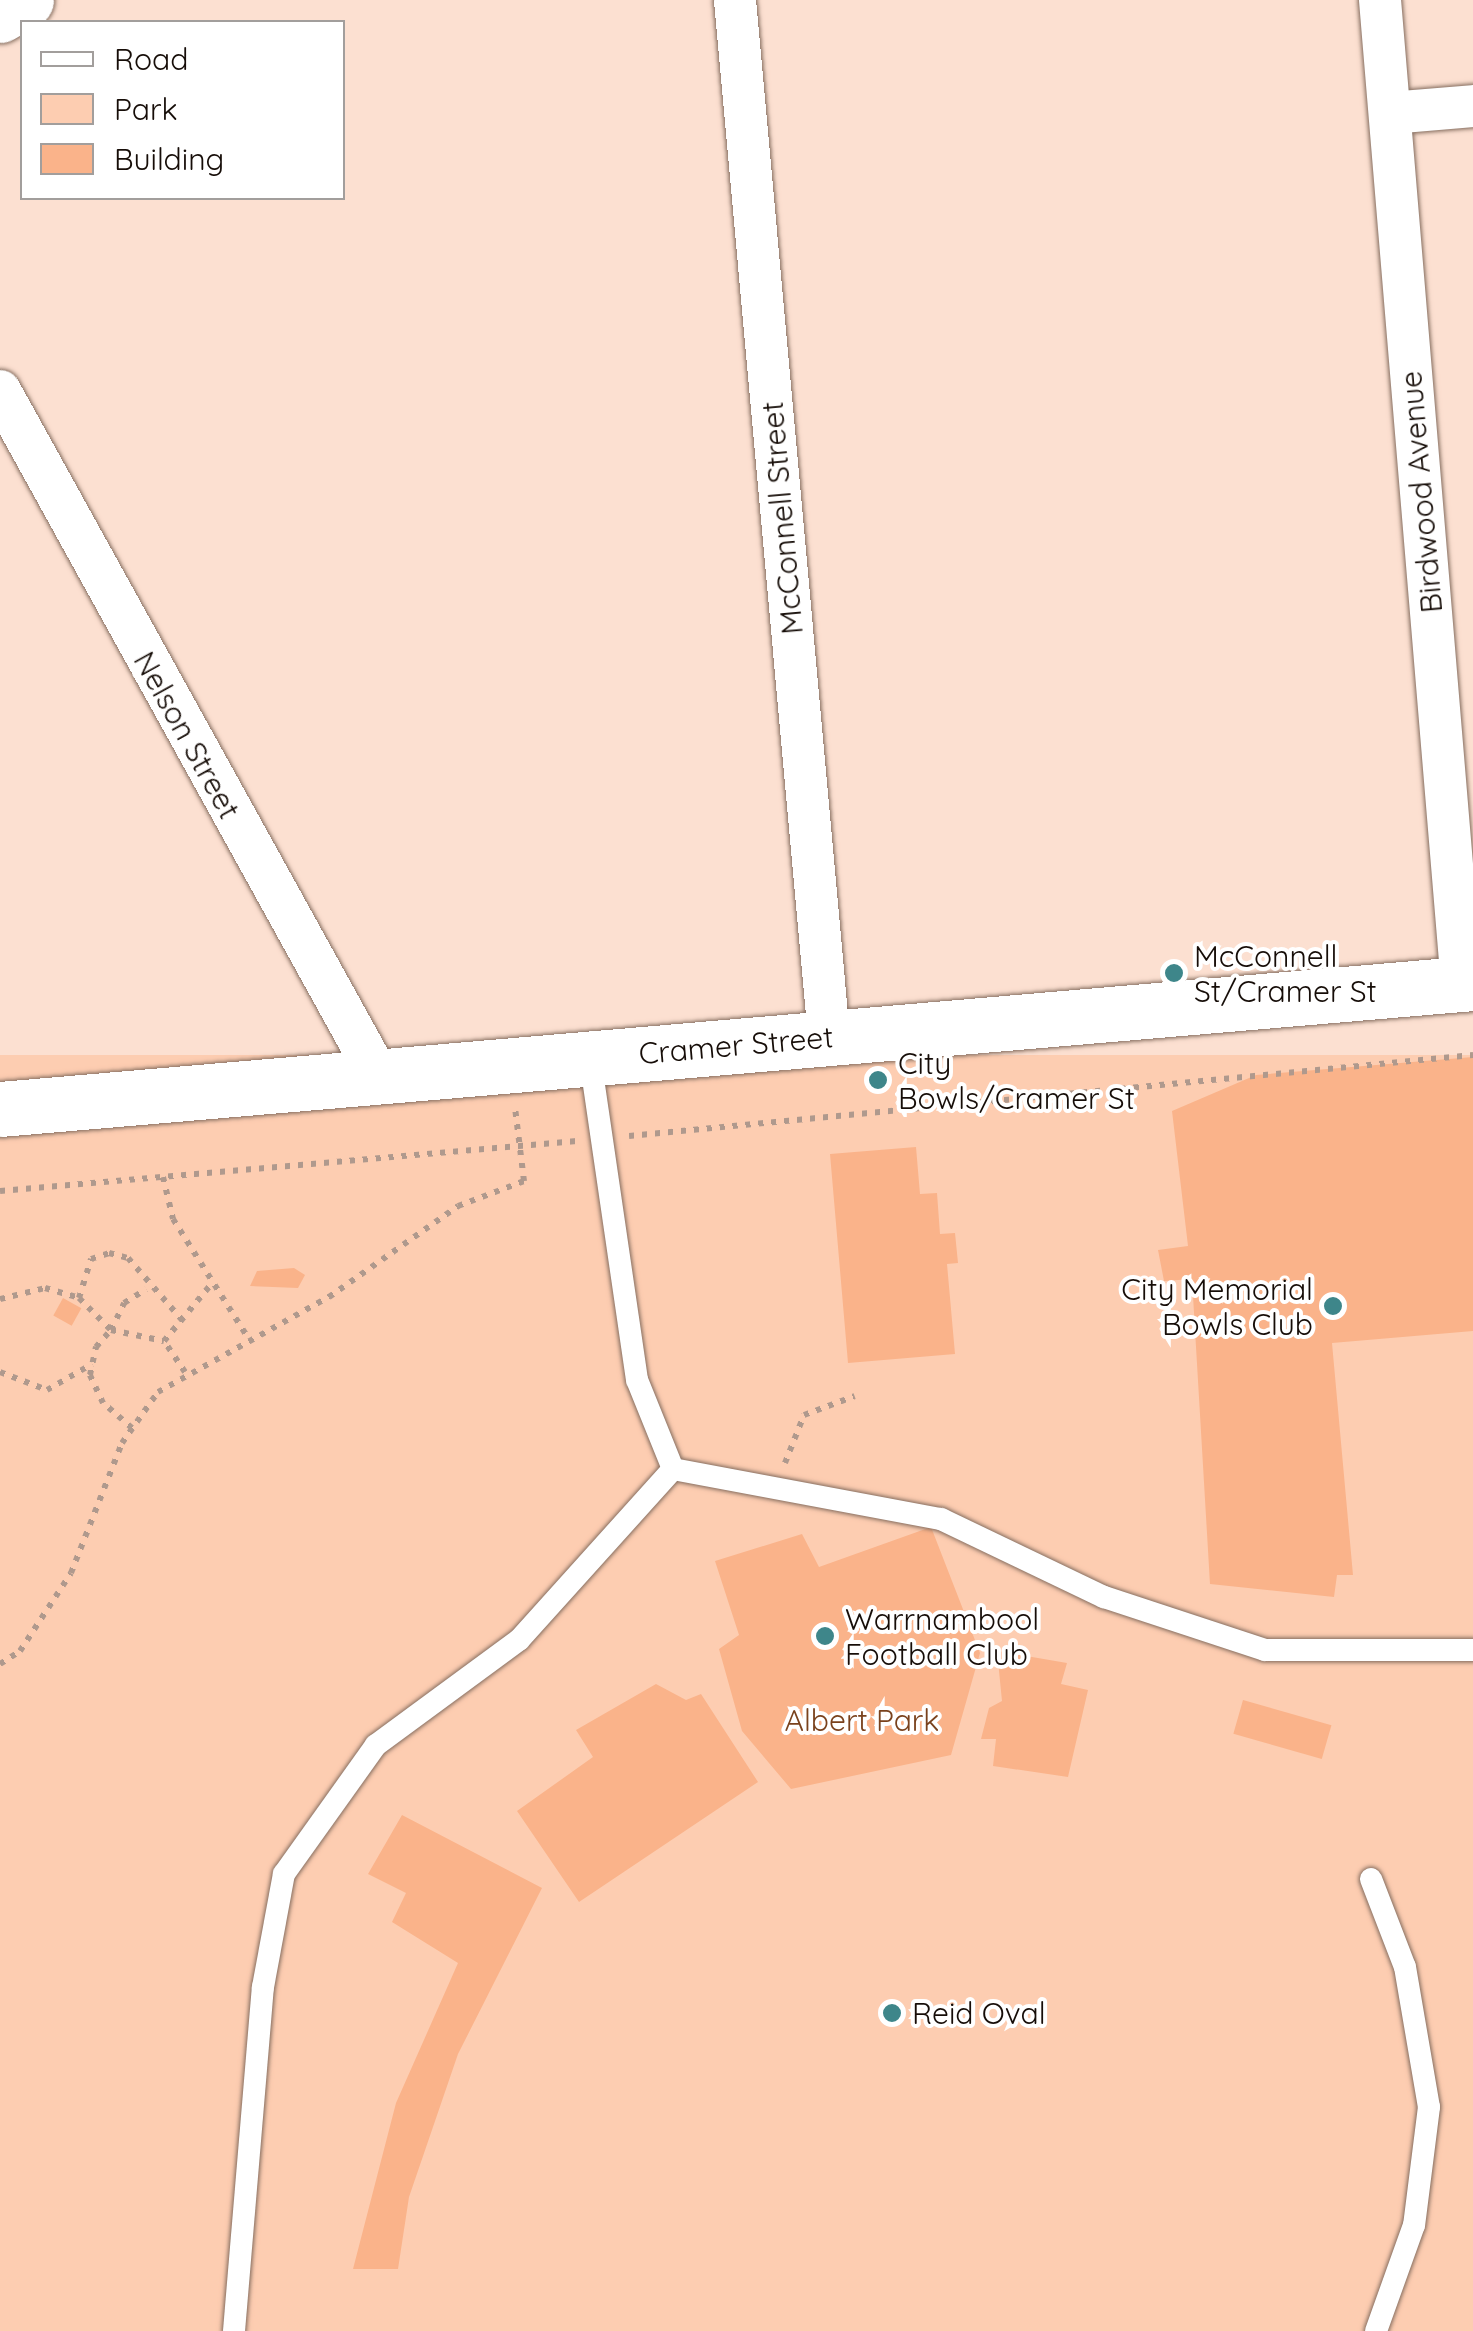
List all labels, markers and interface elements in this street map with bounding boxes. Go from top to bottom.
legend [20,20,345,200]
text: Road [114,40,188,78]
text: Park [114,90,178,128]
text: Building [114,140,224,178]
street label: Birdwood Avenue [1392,369,1450,615]
street label: McConnell Street [754,400,810,636]
street label: Nelson Street [126,645,248,825]
place label: McConnell St/Cramer St [1194,938,1377,1008]
marker: McConnell St/Cramer St [1163,962,1185,984]
street label: Cramer Street [637,1019,835,1071]
place label: City Bowls/Cramer St [898,1045,1135,1116]
marker: City Bowls/Cramer St [867,1069,889,1091]
place label: City Memorial Bowls Club [1121,1271,1313,1342]
marker: City Memorial Bowls Club [1322,1295,1344,1317]
place label: Warrnambool Football Club [845,1601,1039,1672]
marker: Warrnambool Football Club [814,1625,836,1647]
park label: Albert Park [785,1702,939,1738]
place label: Reid Oval [912,1995,1046,2031]
marker: Reid Oval [881,2002,903,2024]

